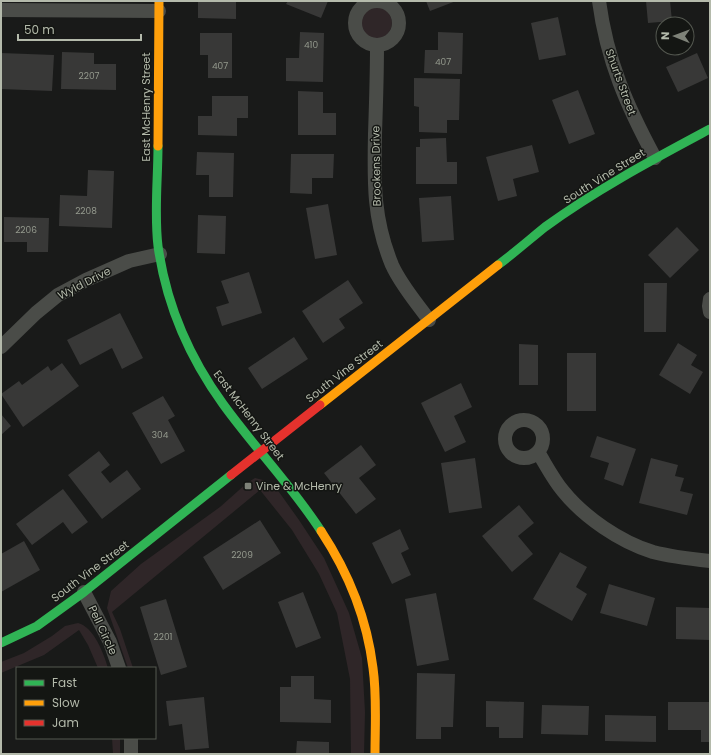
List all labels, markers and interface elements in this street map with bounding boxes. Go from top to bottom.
scale bar [18,16,141,42]
north arrow [655,16,695,56]
text: 50 m [24,21,55,38]
text: N [657,32,673,40]
house number: 410 [304,39,318,51]
street label: Shurts Street [602,47,640,117]
street label: East McHenry Street [138,53,154,161]
house number: 407 [435,56,451,68]
house number: 407 [212,60,228,72]
house number: 2207 [79,70,100,82]
street label: Brookens Drive [367,125,385,206]
street label: South Vine Street [560,144,648,208]
house number: 2208 [75,205,97,217]
house number: 2206 [15,224,37,236]
street label: Wyld Drive [55,263,113,303]
street label: South Vine Street [302,336,386,406]
street label: East McHenry Street [210,367,288,463]
house number: 304 [152,429,169,441]
place label: Vine & McHenry [256,478,343,494]
marker: Vine & McHenry [243,481,253,491]
street label: South Vine Street [48,536,132,606]
house number: 2209 [231,549,253,561]
street label: Pell Circle [85,603,122,658]
house number: 2201 [154,631,173,643]
legend [16,667,156,739]
text: Fast [52,674,77,691]
text: Slow [52,694,80,711]
text: Jam [52,714,79,731]

